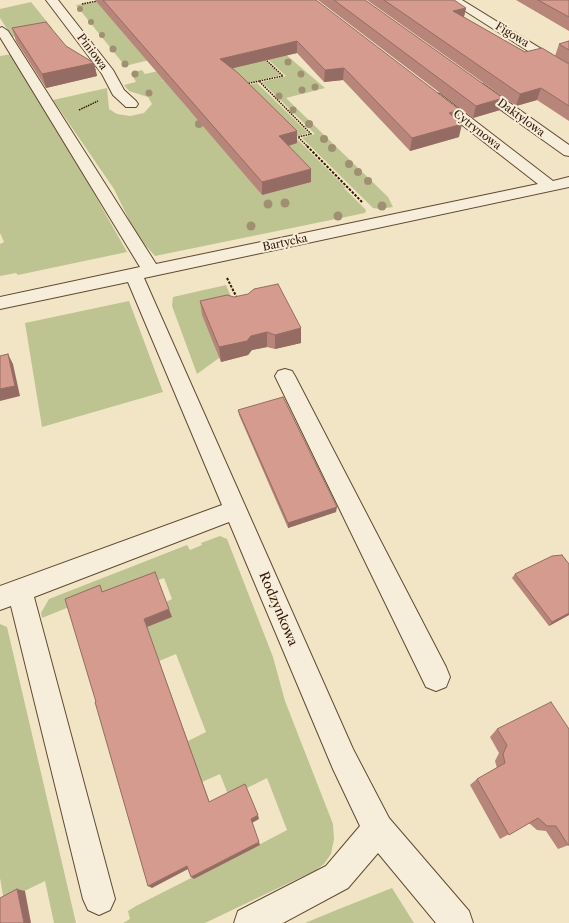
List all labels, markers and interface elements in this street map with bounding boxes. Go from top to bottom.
street label: Figowa [493,20,531,50]
street label: Piniowa [74,31,110,73]
street label: Daktylowa [495,96,547,140]
street label: Cytrynowa [450,107,504,153]
street label: Bartycka [261,232,309,254]
street label: Rodzynkowa [255,569,301,649]

